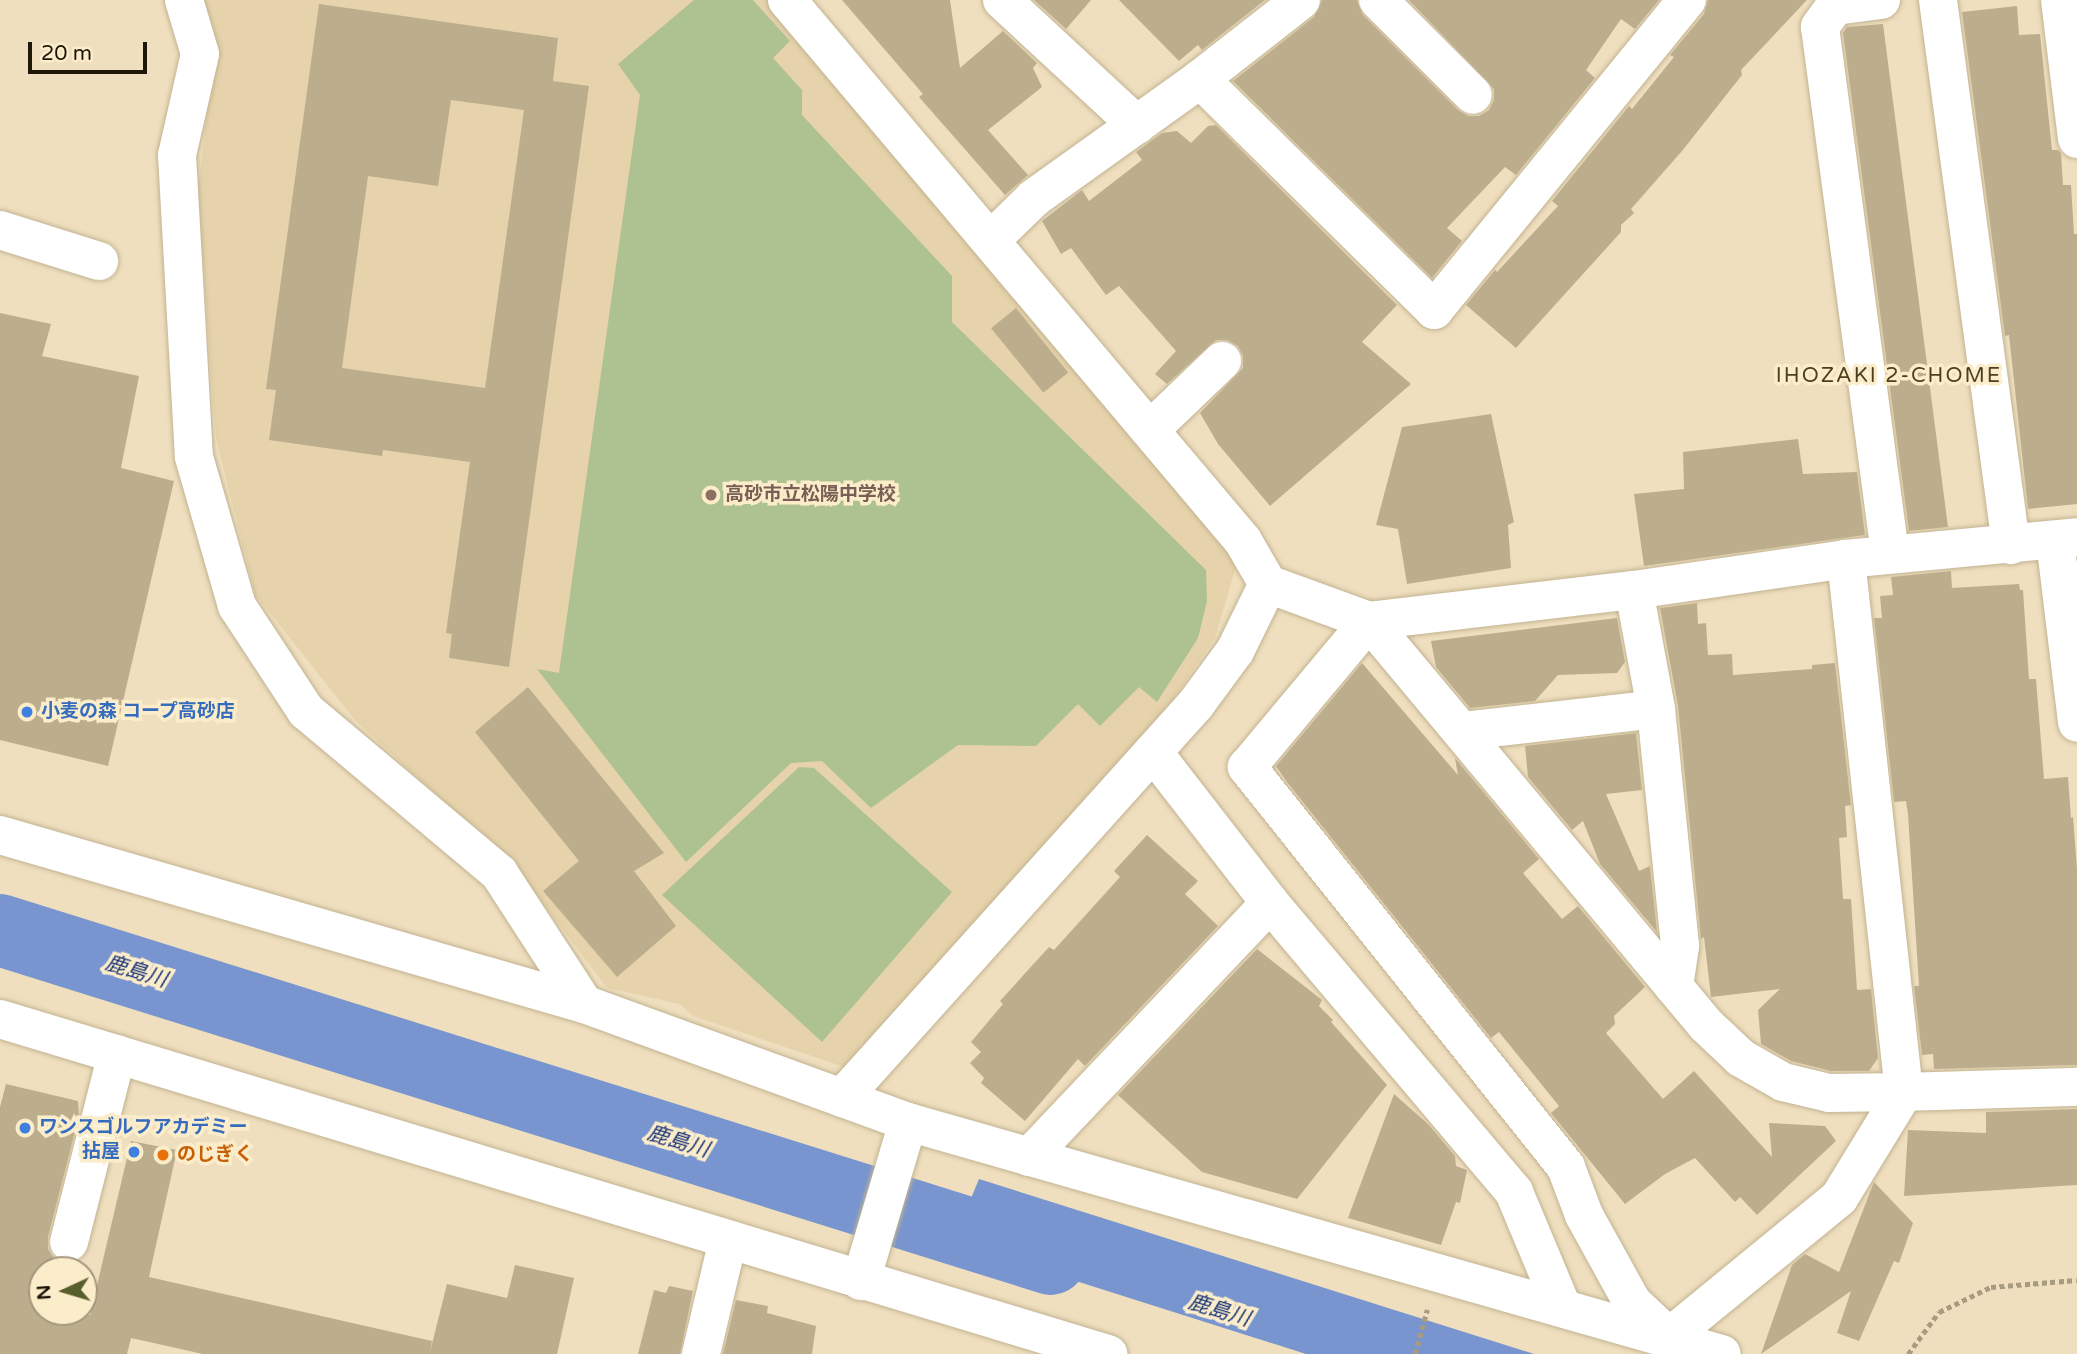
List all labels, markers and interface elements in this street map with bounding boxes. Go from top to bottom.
scale bar [32,28,150,72]
text: 20 m [41,41,92,66]
district label: IHOZAKI 2-CHOME [1778,363,2000,389]
place label: 高砂市立松陽中学校 [725,484,896,506]
marker: 高砂市立松陽中学校 [703,487,719,503]
place label: 小麦の森 コープ高砂店 [41,701,236,723]
marker: 小麦の森 コープ高砂店 [19,704,35,720]
water label: 鹿島川 [102,951,170,993]
place label: ワンスゴルフアカデミー [39,1117,248,1139]
marker: ワンスゴルフアカデミー [17,1120,33,1136]
water label: 鹿島川 [644,1121,712,1163]
place label: 拈屋 [82,1141,120,1163]
marker: 拈屋 [126,1144,142,1160]
place label: のじぎく [177,1144,253,1166]
marker: のじぎく [155,1147,171,1163]
north arrow [28,1256,98,1326]
text: N [33,1284,56,1301]
water label: 鹿島川 [1185,1290,1253,1332]

